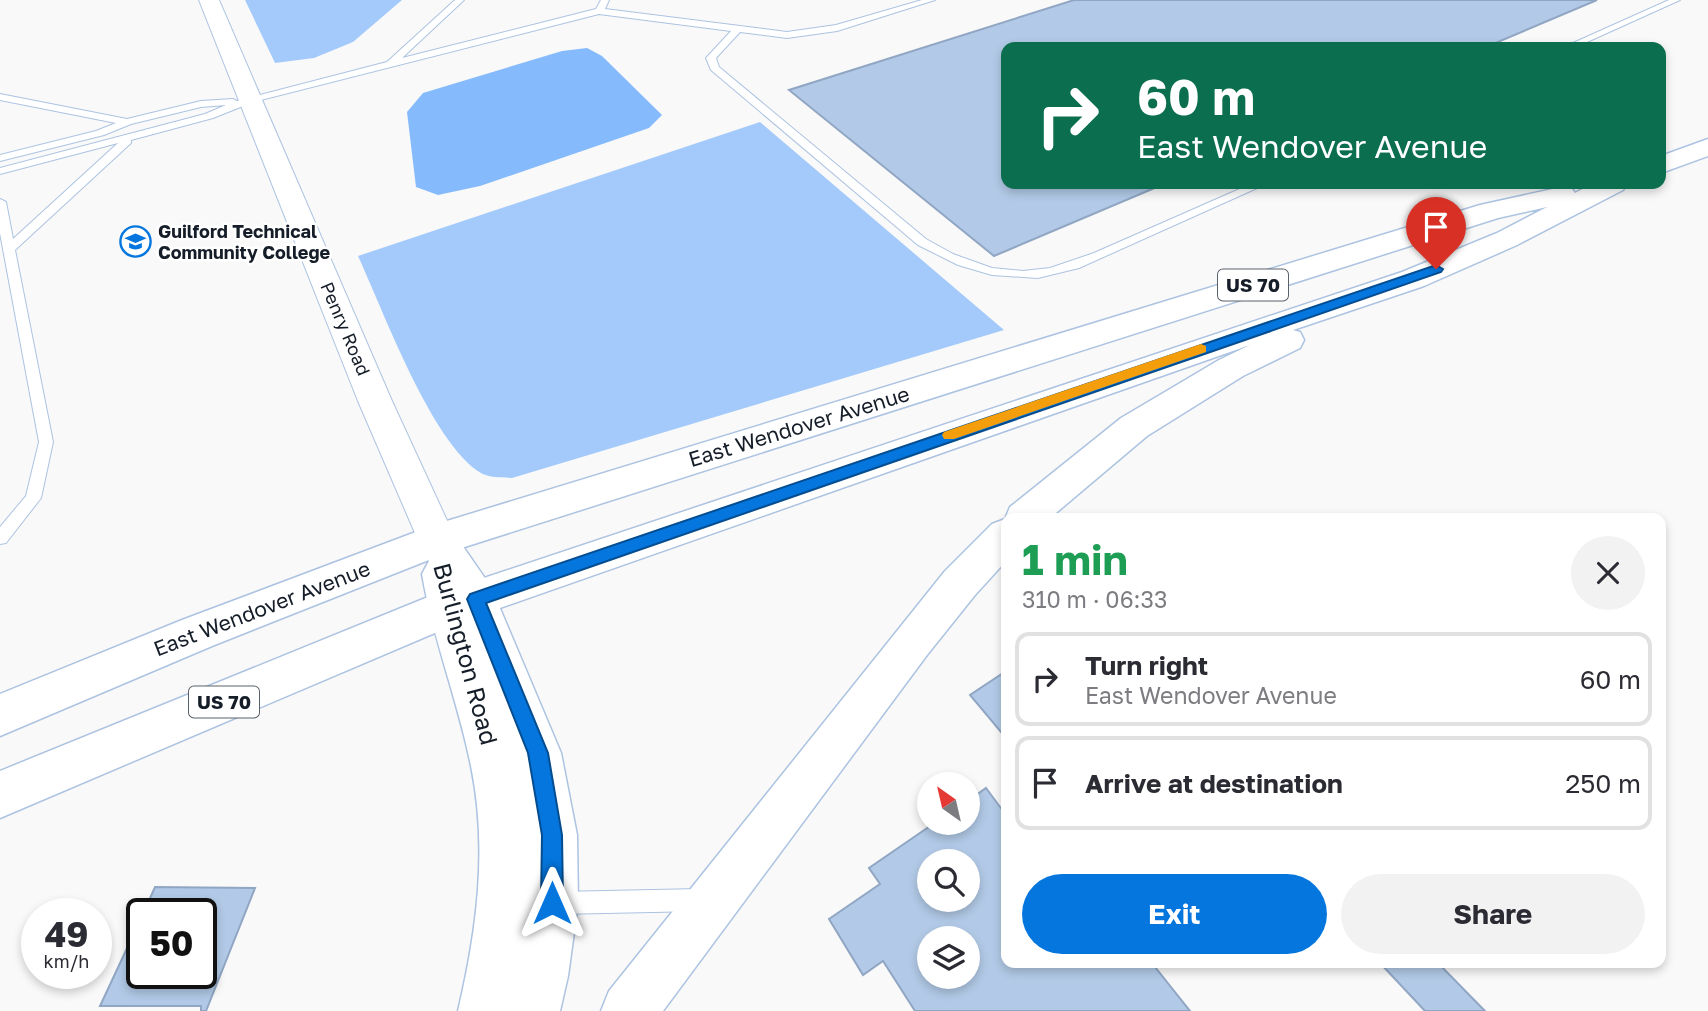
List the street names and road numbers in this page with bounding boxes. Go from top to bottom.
road number: US 70 [1218,270,1288,300]
street label: Penry Road [316,279,375,379]
street label: East Wendover Avenue [685,380,912,472]
street label: East Wendover Avenue [150,555,374,661]
street label: Burlington Road [428,559,505,748]
road number: US 70 [189,687,259,718]

